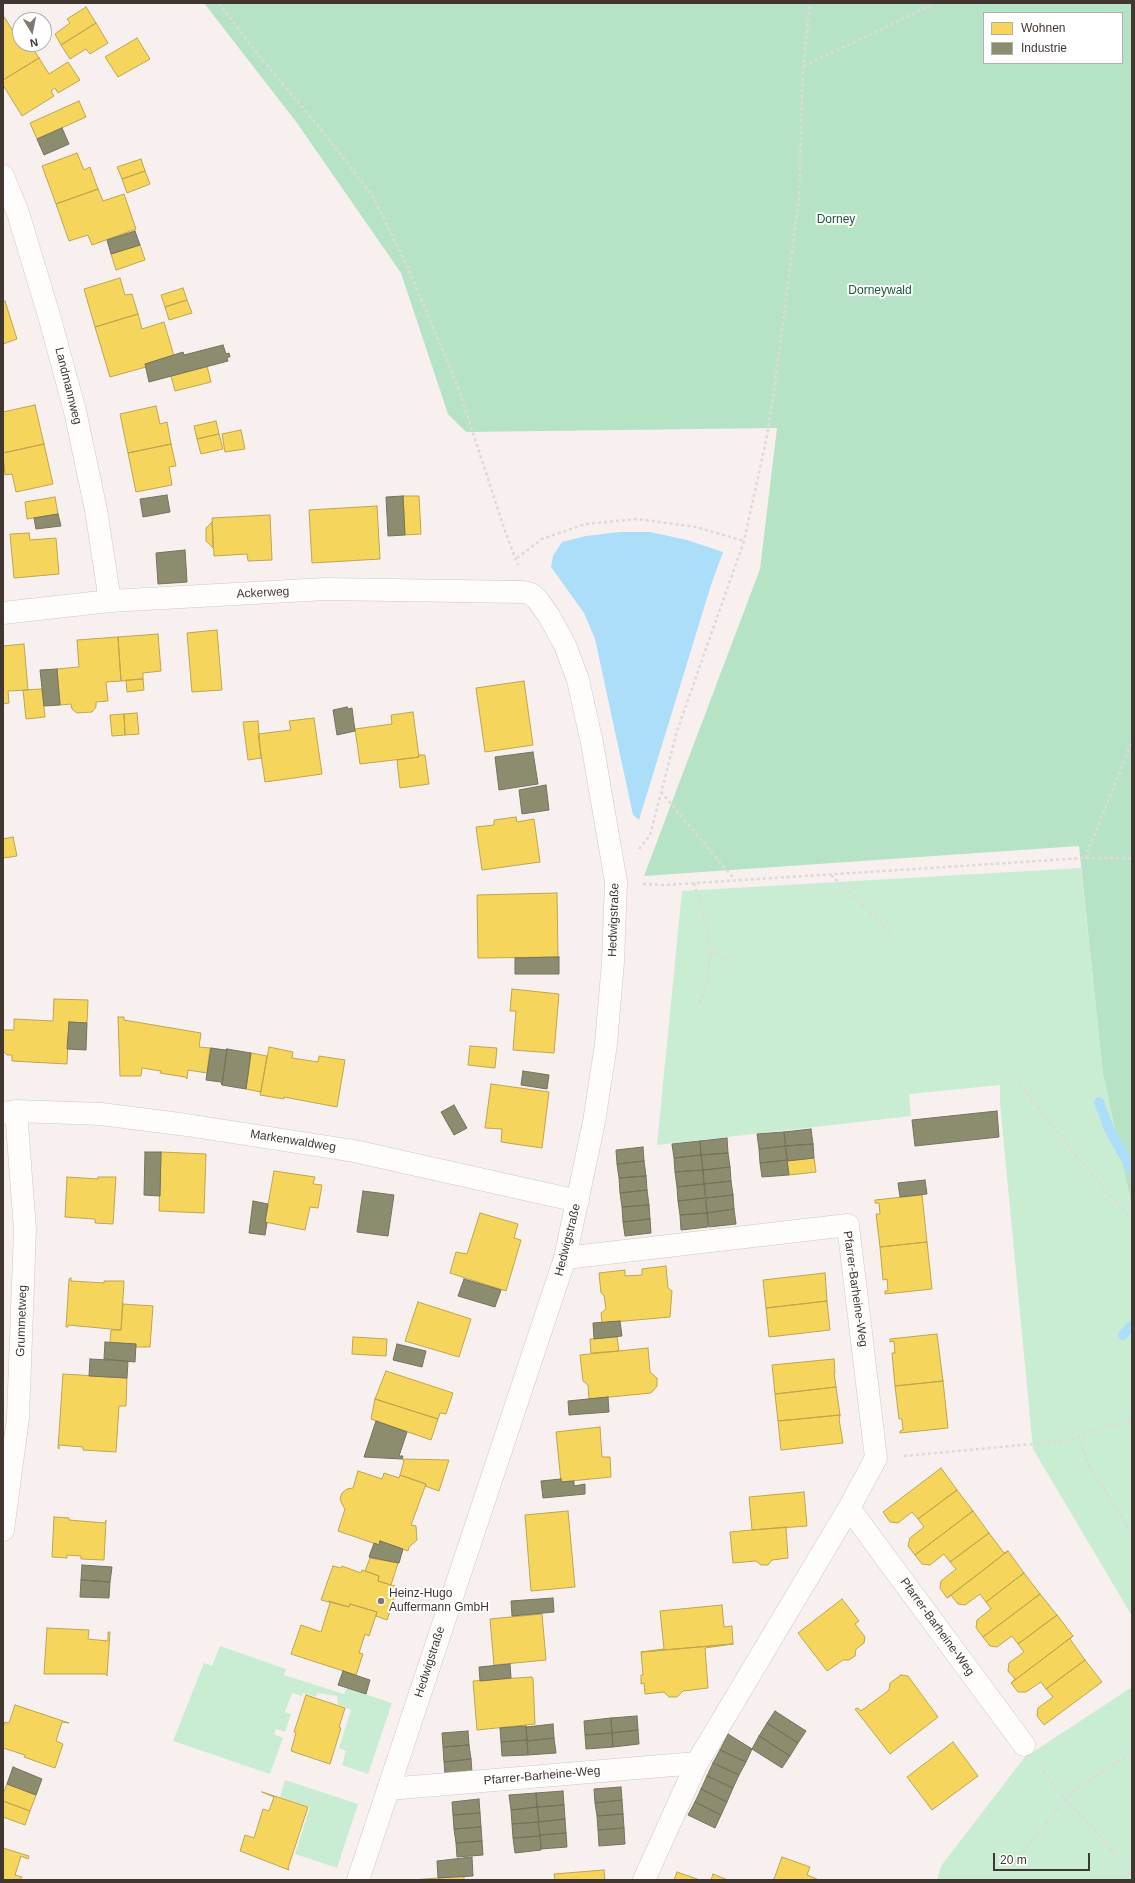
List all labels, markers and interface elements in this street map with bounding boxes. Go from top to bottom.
north arrow [12,12,52,52]
legend [983,12,1123,64]
text: Wohnen [1021,21,1065,35]
text: N [29,36,39,49]
text: Industrie [1021,41,1067,55]
park label: Dorney [817,213,855,227]
park label: Dorneywald [848,284,912,298]
street label: Landmannweg [51,346,85,426]
street label: Ackerweg [236,584,290,602]
street label: Hedwigstraße [606,883,622,957]
street label: Markenwaldweg [249,1127,337,1155]
street label: Hedwigstraße [552,1202,584,1278]
street label: Pfarrer-Barheine-Weg [840,1230,870,1348]
street label: Grummetweg [14,1285,30,1357]
street label: Pfarrer-Barheine-Weg [897,1575,977,1679]
place label: Heinz-Hugo Auffermann GmbH [389,1587,489,1615]
marker: Heinz-Hugo Auffermann GmbH [376,1596,386,1606]
street label: Hedwigstraße [412,1625,448,1699]
street label: Pfarrer-Barheine-Weg [483,1764,601,1788]
scale bar [995,1845,1092,1871]
text: 20 m [1000,1853,1027,1867]

